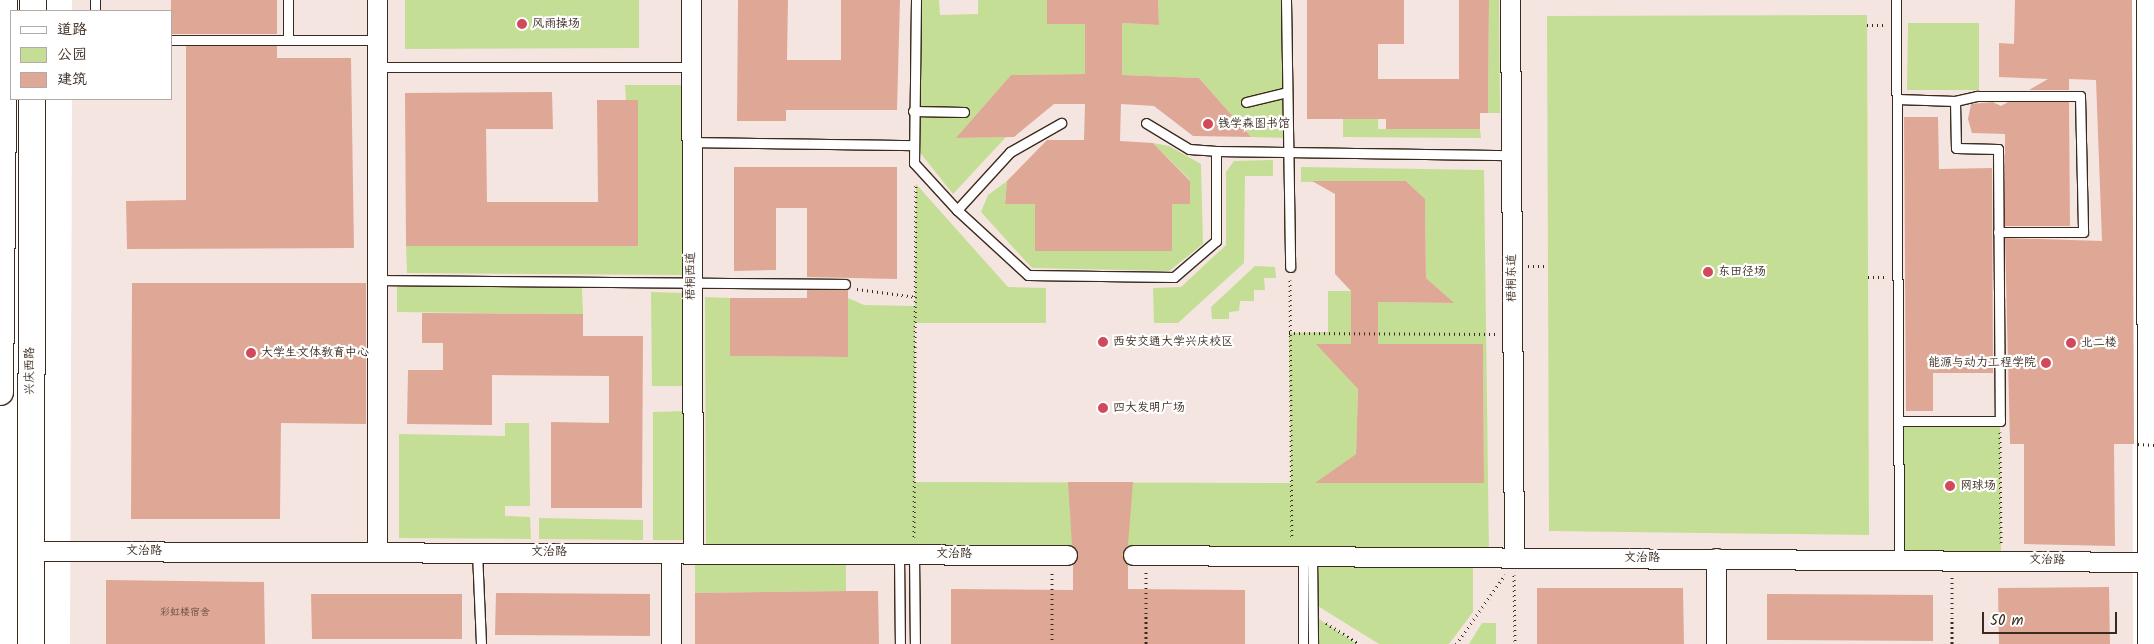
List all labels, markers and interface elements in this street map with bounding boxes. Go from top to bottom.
legend [10,10,172,100]
place label: 风雨操场 [532,17,580,31]
text: 道路 [57,18,87,42]
marker: 风雨操场 [516,18,528,30]
text: 公园 [57,43,87,67]
text: 建筑 [57,68,87,92]
place label: 钱学森图书馆 [1218,117,1290,131]
marker: 钱学森图书馆 [1202,118,1214,130]
street label: 梧桐西道 [684,252,698,300]
street label: 梧桐东道 [1505,254,1519,302]
place label: 东田径场 [1718,265,1766,279]
marker: 东田径场 [1702,266,1714,278]
place label: 西安交通大学兴庆校区 [1113,335,1233,349]
marker: 西安交通大学兴庆校区 [1097,336,1109,348]
place label: 北二楼 [2081,336,2117,350]
marker: 北二楼 [2065,337,2077,349]
place label: 大学生文体教育中心 [261,346,369,360]
street label: 兴庆西路 [23,347,37,395]
marker: 大学生文体教育中心 [245,347,257,359]
place label: 能源与动力工程学院 [1928,356,2036,370]
marker: 能源与动力工程学院 [2040,357,2052,369]
place label: 四大发明广场 [1113,401,1185,415]
marker: 四大发明广场 [1097,402,1109,414]
place label: 网球场 [1960,479,1996,493]
marker: 网球场 [1944,480,1956,492]
street label: 文治路 [126,544,162,558]
street label: 文治路 [531,545,567,559]
street label: 文治路 [936,547,972,561]
street label: 文治路 [1624,551,1660,565]
street label: 文治路 [2029,552,2065,568]
scale bar [1984,602,2119,634]
house number: 彩虹楼宿舍 [160,607,210,619]
text: 50 m [1990,609,2024,633]

